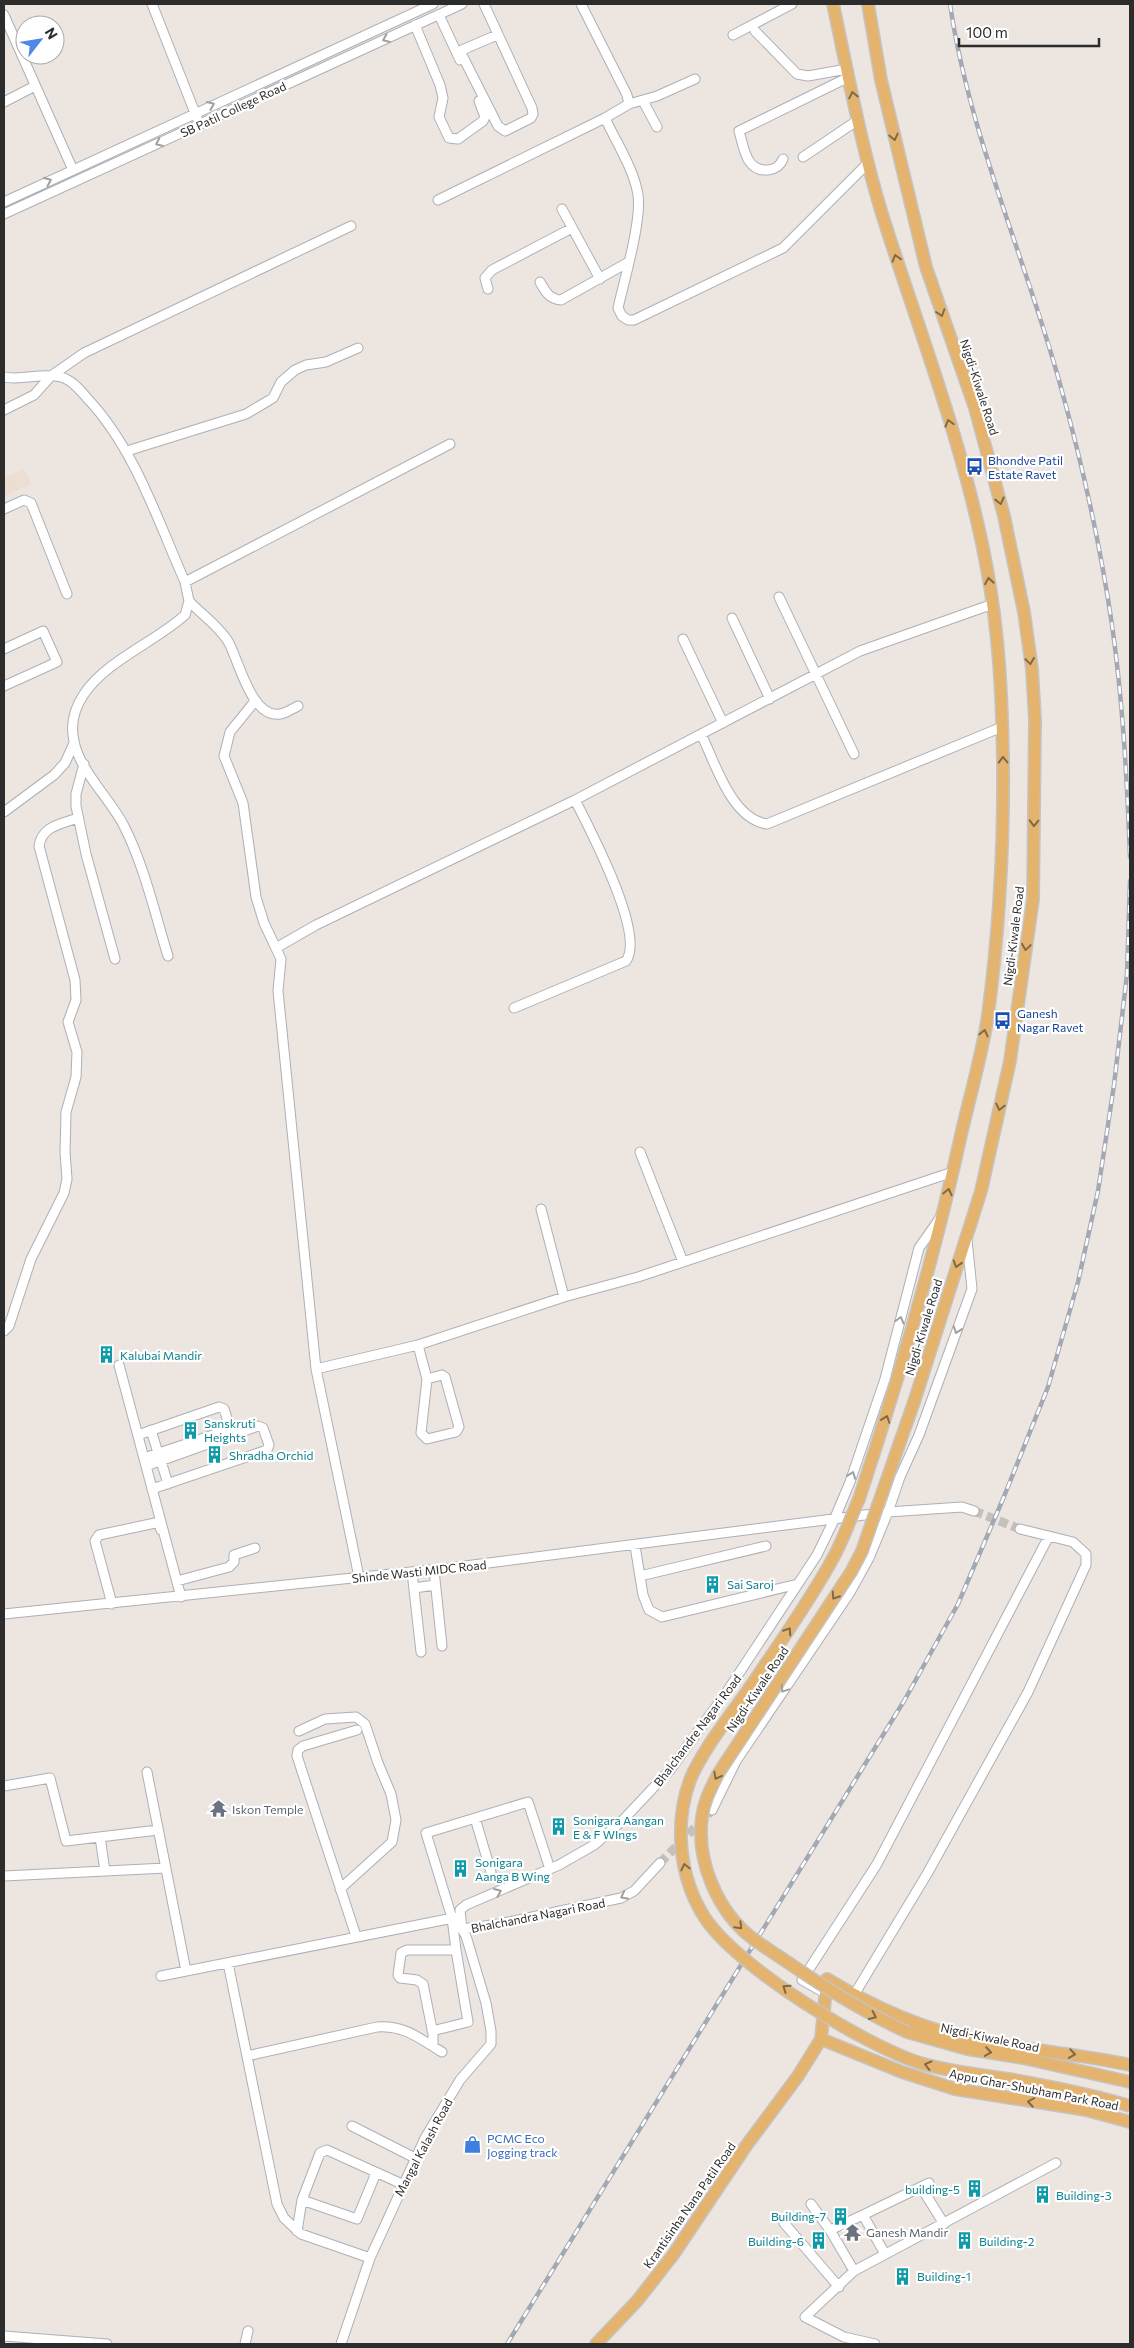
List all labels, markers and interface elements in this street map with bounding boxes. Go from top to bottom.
north arrow [15,15,65,65]
scale bar [959,15,1099,47]
text: 100 m [966,23,1008,41]
text: N [42,24,62,42]
one-way arrow [382,32,391,43]
street label: SB Patil College Road [178,78,288,140]
one-way arrow [848,91,859,100]
one-way arrow [206,100,215,111]
one-way arrow [888,133,899,142]
one-way arrow [155,137,164,147]
one-way arrow [43,177,52,188]
one-way arrow [892,254,902,262]
one-way arrow [936,308,946,317]
street label: Nigdi-Kiwale Road [958,337,1002,437]
one-way arrow [944,420,954,428]
place label: Bhondve Patil Estate Ravet [988,453,1063,481]
bus stop icon: Bhondve Patil Estate Ravet [964,457,984,477]
one-way arrow [994,497,1005,506]
one-way arrow [984,576,994,585]
one-way arrow [1025,656,1035,665]
one-way arrow [998,756,1008,764]
one-way arrow [1029,819,1040,827]
street label: Nigdi-Kiwale Road [1000,885,1026,987]
one-way arrow [1022,943,1032,951]
place label: Ganesh Nagar Ravet [1017,1006,1083,1034]
bus stop icon: Ganesh Nagar Ravet [993,1010,1013,1030]
one-way arrow [978,1029,989,1038]
one-way arrow [995,1103,1006,1112]
one-way arrow [943,1188,953,1196]
one-way arrow [952,1259,962,1267]
street label: Nigdi-Kiwale Road [902,1277,944,1377]
one-way arrow [894,1315,905,1324]
one-way arrow [953,1325,963,1334]
building icon: Kalubai Mandir [96,1345,116,1365]
place label: Kalubai Mandir [120,1348,202,1362]
place label: Sanskruti Heights [204,1416,256,1444]
one-way arrow [880,1416,890,1424]
building icon: Sanskruti Heights [180,1420,200,1440]
building icon: Shradha Orchid [205,1445,225,1465]
place label: Shradha Orchid [229,1448,314,1462]
one-way arrow [847,1471,857,1480]
street label: Shinde Wasti MIDC Road [351,1557,487,1585]
building icon: Sai Saroj [703,1574,723,1594]
place label: Sai Saroj [727,1577,774,1591]
one-way arrow [832,1591,841,1600]
one-way arrow [782,1627,791,1636]
street label: Nigdi-Kiwale Road [723,1643,791,1734]
street label: Bhalchandre Nagari Road [650,1671,744,1789]
one-way arrow [781,1684,790,1693]
one-way arrow [713,1771,723,1780]
temple icon: Iskon Temple [208,1799,228,1819]
place label: Iskon Temple [232,1802,303,1816]
place label: Sonigara Aangan E & F WIngs [573,1813,664,1841]
building icon: Sonigara Aangan E & F WIngs [549,1817,569,1837]
place label: Sonigara Aanga B Wing [475,1855,551,1883]
building icon: Sonigara Aanga B Wing [451,1859,471,1879]
one-way arrow [680,1863,691,1872]
one-way arrow [493,1887,502,1898]
one-way arrow [621,1890,630,1900]
street label: Bhalchandra Nagari Road [470,1895,606,1935]
one-way arrow [733,1920,742,1929]
one-way arrow [782,1985,792,1994]
one-way arrow [868,2010,877,2020]
street label: Nigdi-Kiwale Road [940,2020,1041,2054]
one-way arrow [984,2047,993,2057]
one-way arrow [1068,2048,1076,2058]
one-way arrow [924,2060,933,2071]
street label: Appu Ghar-Shubham Park Road [948,2066,1120,2112]
street label: Mangal Kalash Road [391,2096,455,2198]
one-way arrow [1027,2097,1035,2107]
place label: PCMC Eco Jogging track [487,2131,558,2160]
shop icon: PCMC Eco Jogging track [463,2135,483,2155]
street label: Krantisinha Nana Patil Road [640,2139,738,2271]
building icon: building-5 [964,2179,984,2199]
place label: building-5 [905,2182,960,2196]
building icon: Building-3 [1032,2185,1052,2205]
place label: Building-3 [1056,2188,1112,2202]
building icon: Building-7 [830,2206,850,2226]
place label: Building-7 [771,2209,826,2223]
temple icon: Ganesh Mandir [842,2222,862,2242]
place label: Ganesh Mandir [866,2225,948,2239]
building icon: Building-6 [808,2231,828,2251]
building icon: Building-2 [955,2231,975,2251]
place label: Building-6 [748,2234,804,2248]
place label: Building-2 [979,2234,1035,2248]
building icon: Building-1 [893,2266,913,2286]
place label: Building-1 [917,2269,971,2283]

